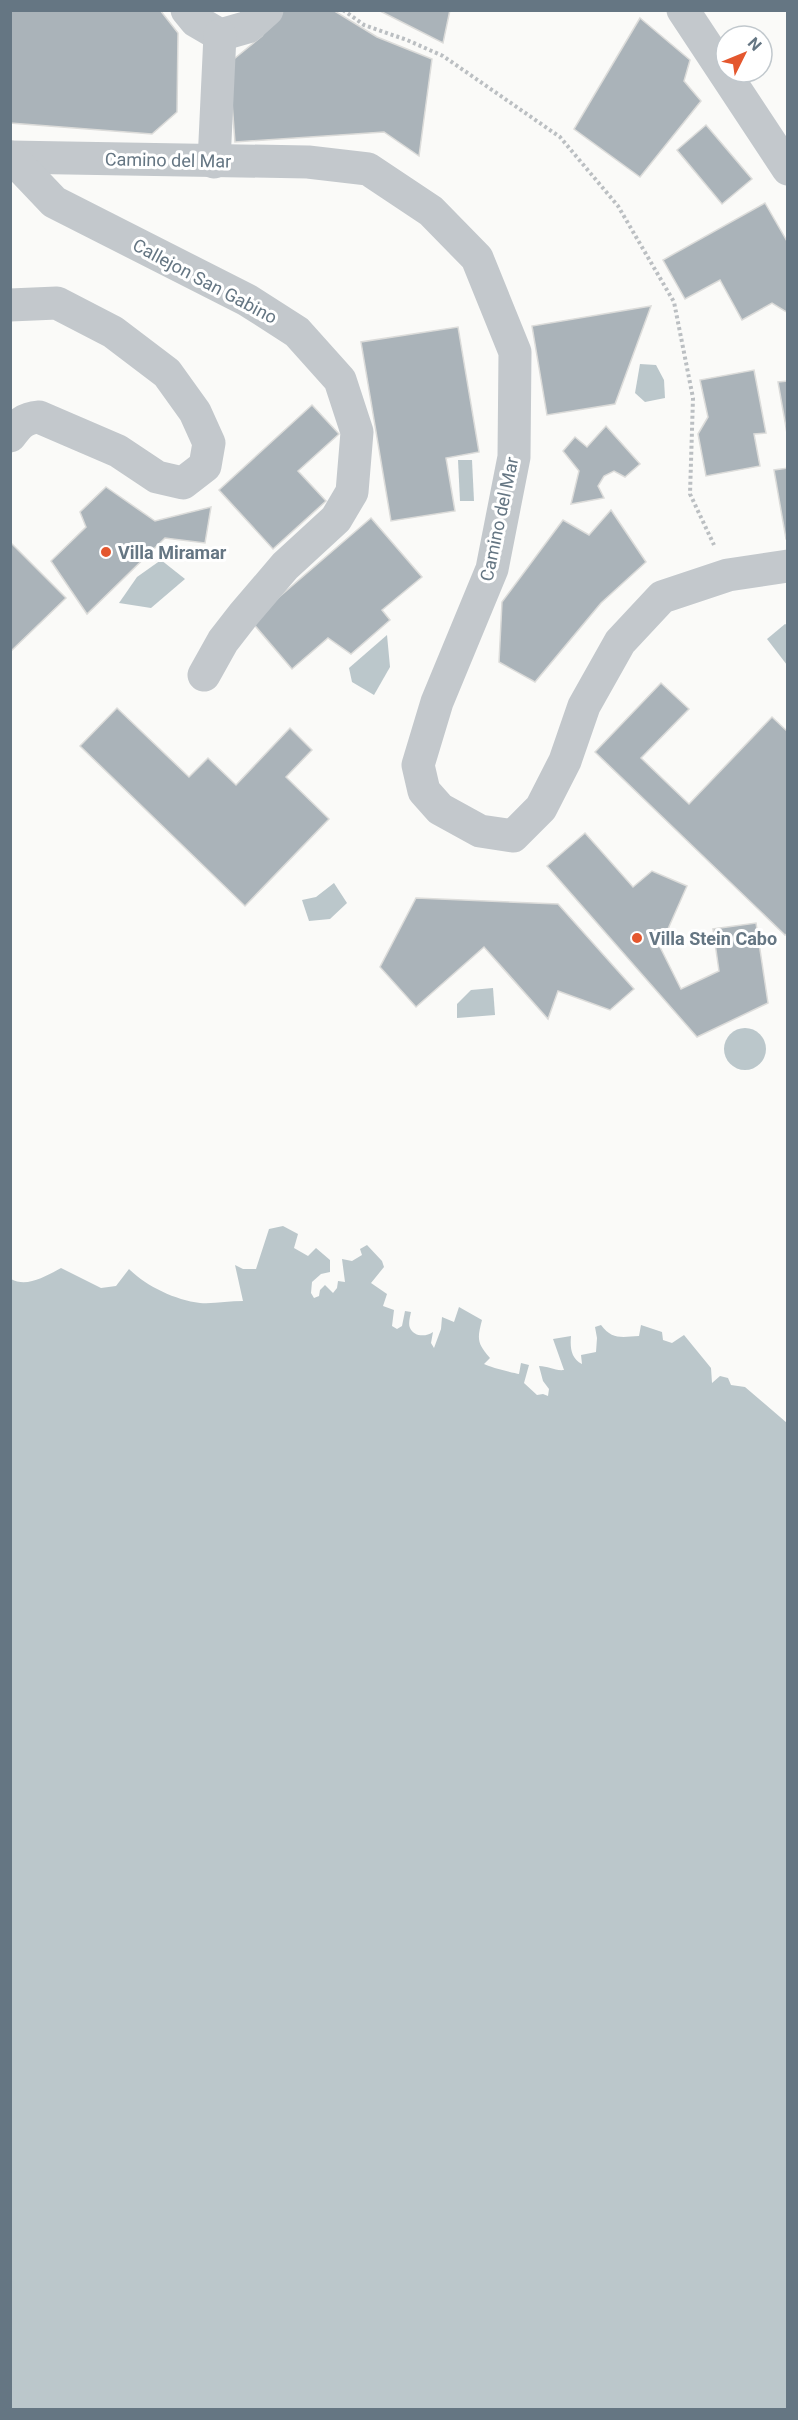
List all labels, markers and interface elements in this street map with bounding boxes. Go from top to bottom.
north arrow [714,24,774,84]
text: N [744,34,765,55]
street label: Camino del Mar [105,148,231,172]
street label: Callejon San Gabino [129,234,281,328]
street label: Camino del Mar [476,455,522,583]
place label: Villa Miramar [118,542,227,563]
marker: Villa Miramar [99,545,113,559]
place label: Villa Stein Cabo [649,928,777,949]
marker: Villa Stein Cabo [630,931,644,945]

